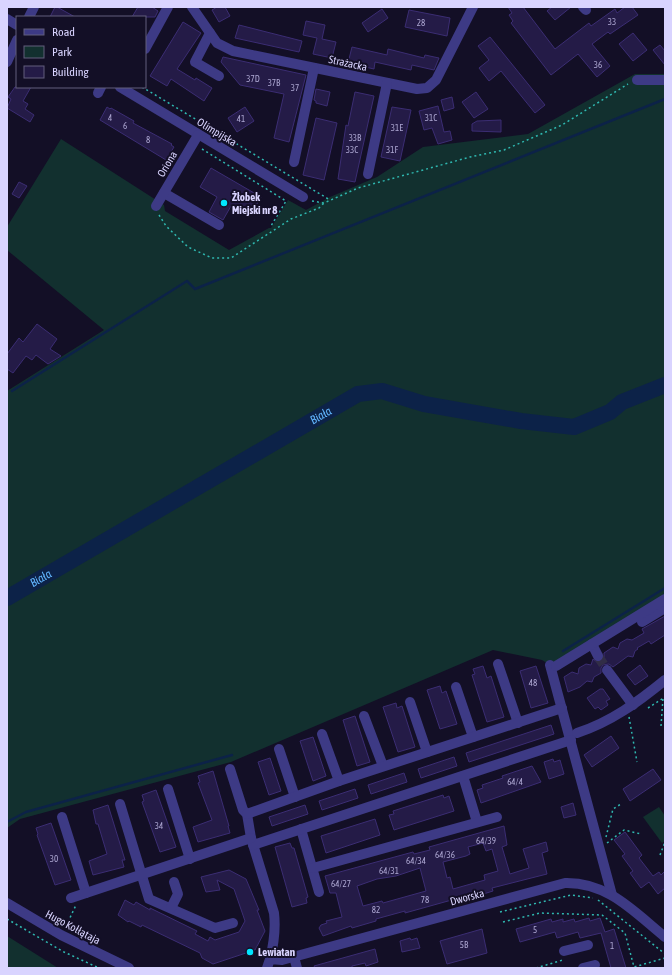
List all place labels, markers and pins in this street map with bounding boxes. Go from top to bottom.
place label: Żłobek Miejski nr 8 [232,191,277,216]
marker: Żłobek Miejski nr 8 [219,198,229,208]
place label: Lewiatan [258,946,295,958]
marker: Lewiatan [245,947,255,957]

